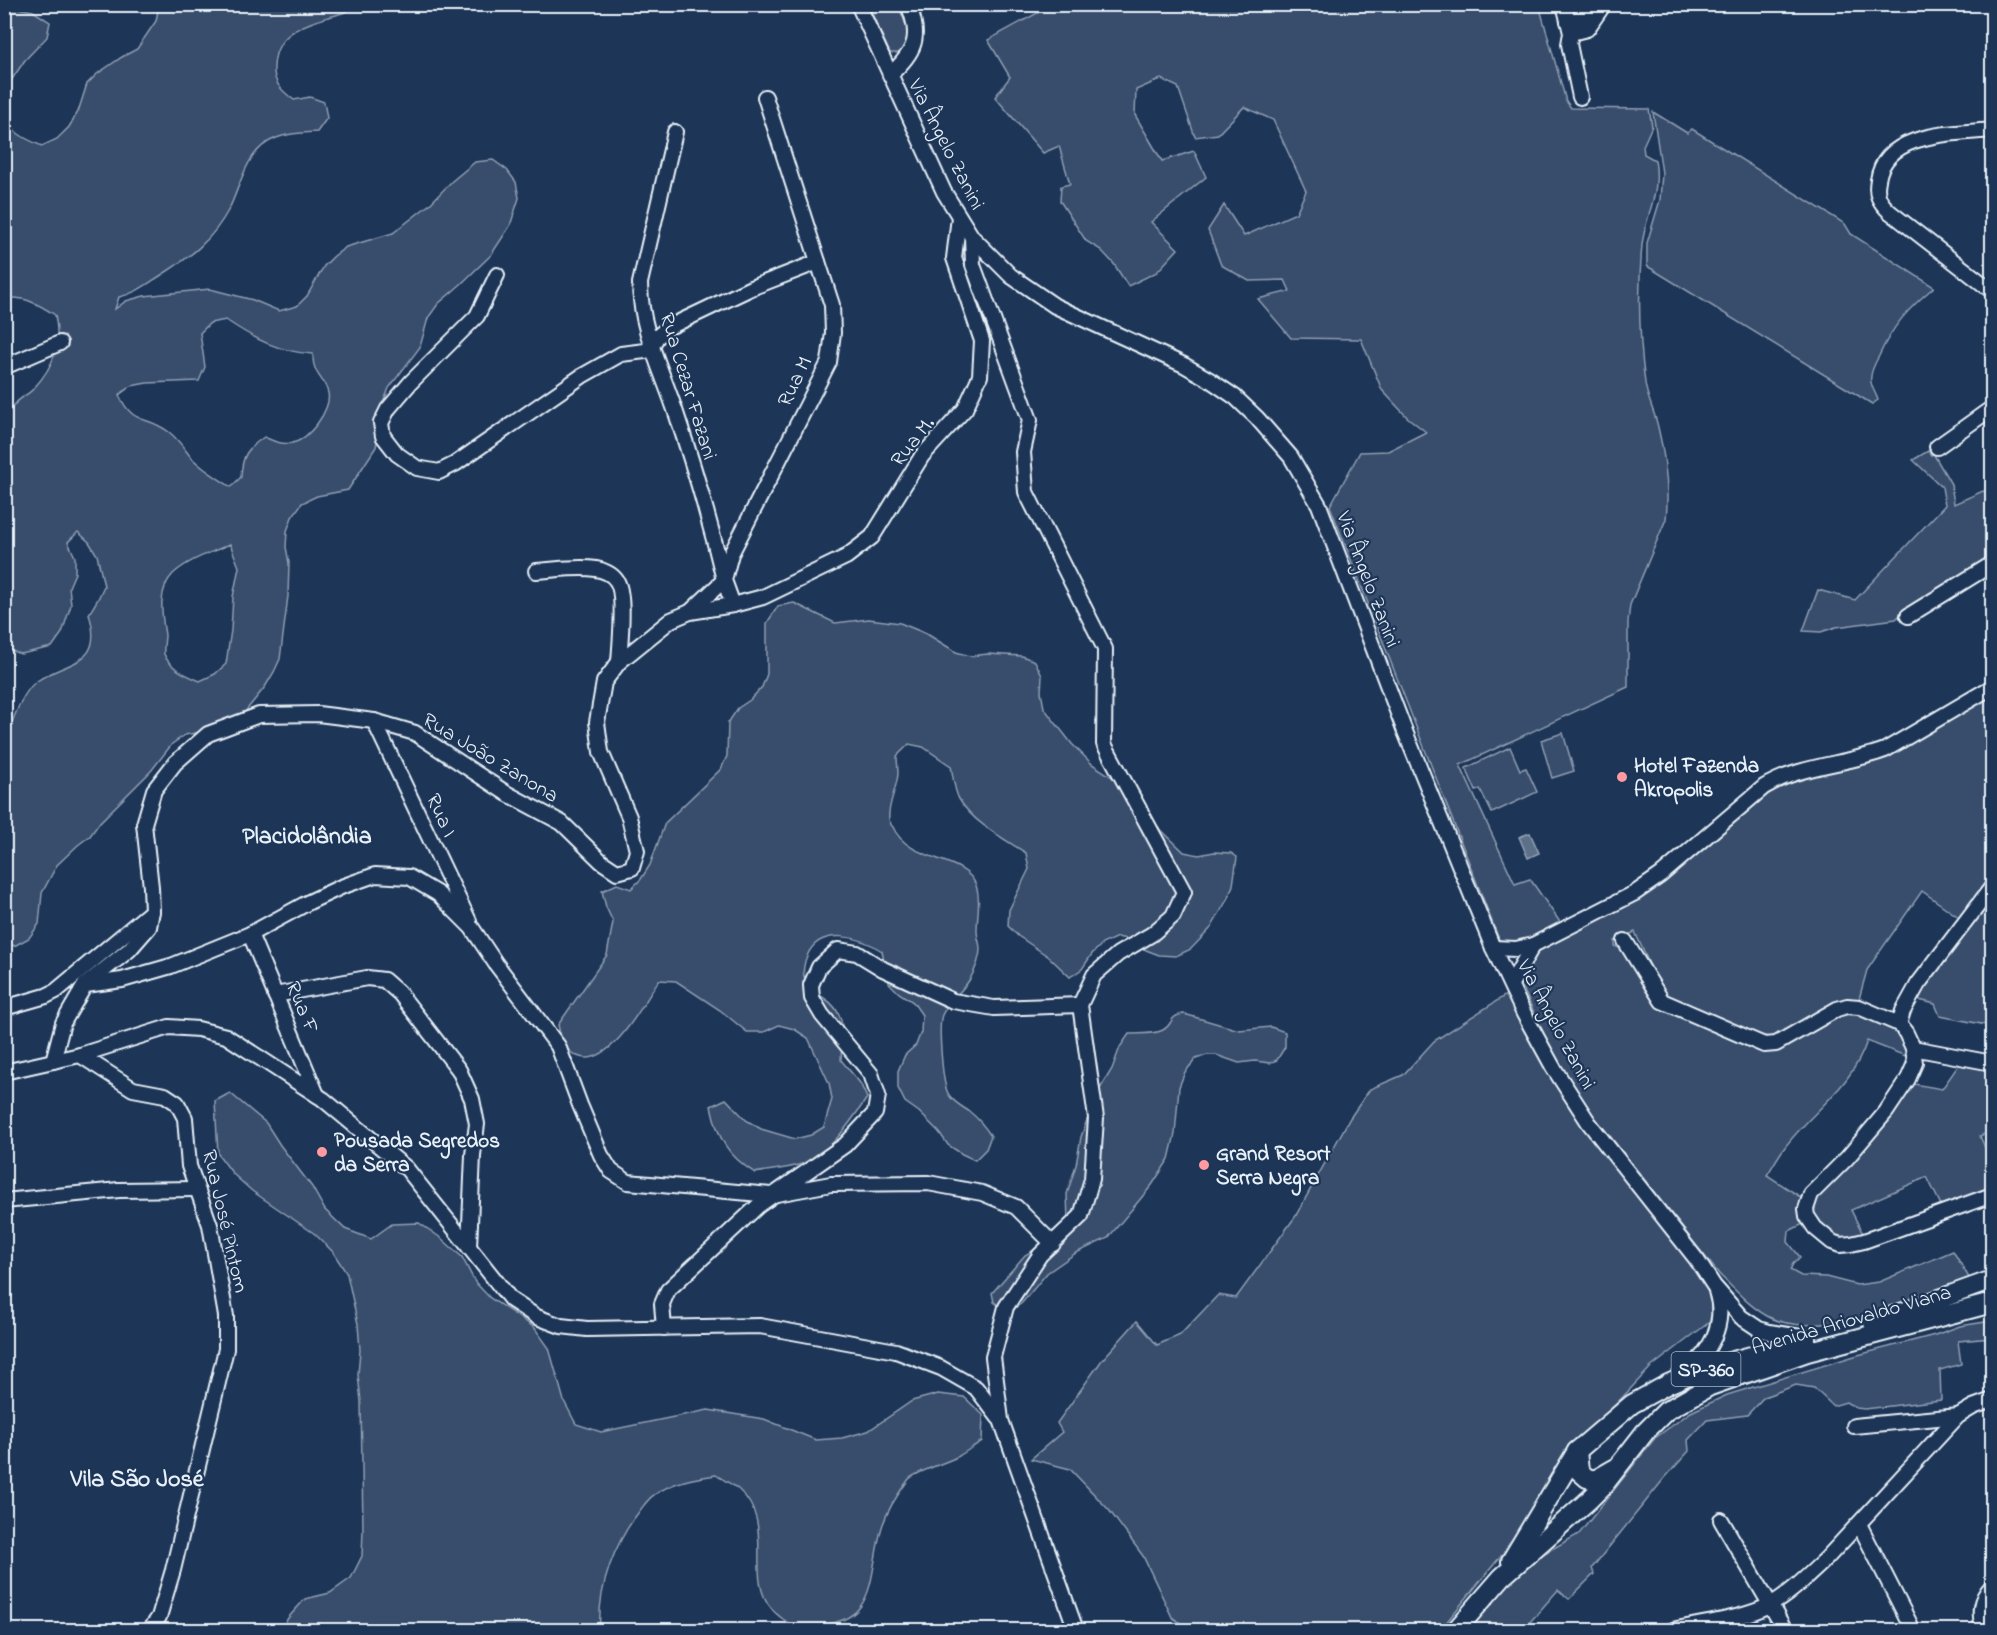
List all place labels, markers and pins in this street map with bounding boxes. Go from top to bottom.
place label: Hotel Fazenda Akropolis [1634,752,1759,806]
marker: Hotel Fazenda Akropolis [1615,770,1629,784]
place label: Pousada Segredos da Serra [334,1127,500,1181]
place label: Grand Resort Serra Negra [1216,1140,1332,1196]
marker: Pousada Segredos da Serra [315,1145,329,1159]
marker: Grand Resort Serra Negra [1197,1158,1211,1172]

